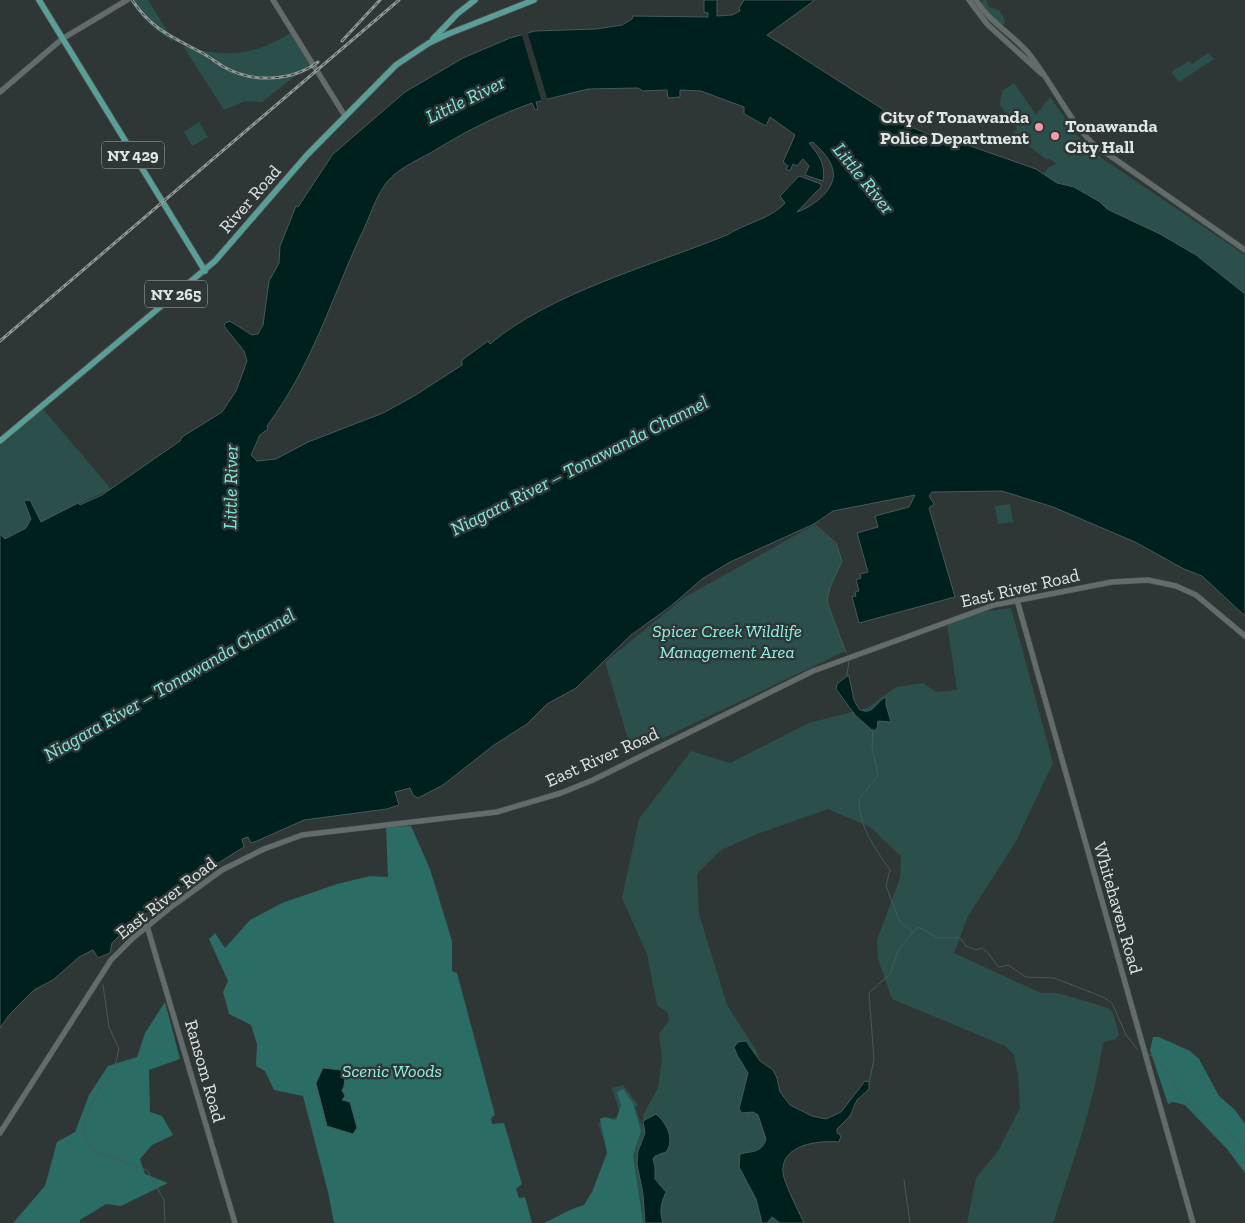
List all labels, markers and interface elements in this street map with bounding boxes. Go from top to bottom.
water label: Little River [422,70,509,128]
place label: City of Tonawanda Police Department [880,106,1030,149]
place label: Tonawanda City Hall [1065,115,1158,158]
marker: City of Tonawanda Police Department [1033,121,1045,133]
marker: Tonawanda City Hall [1049,130,1061,142]
water label: Little River [828,138,899,219]
road number: NY 429 [102,142,164,168]
street label: River Road [214,160,286,238]
road number: NY 265 [145,280,207,308]
water label: Niagara River – Tonawanda Channel [447,390,712,541]
water label: Little River [218,444,243,530]
street label: East River Road [958,564,1082,612]
water label: Niagara River – Tonawanda Channel [40,603,299,766]
park label: Spicer Creek Wildlife Management Area [652,620,802,663]
street label: East River Road [542,722,662,792]
street label: Whitehaven Road [1089,840,1147,976]
street label: East River Road [111,852,221,944]
street label: Ransom Road [180,1017,230,1125]
park label: Scenic Woods [342,1060,442,1082]

